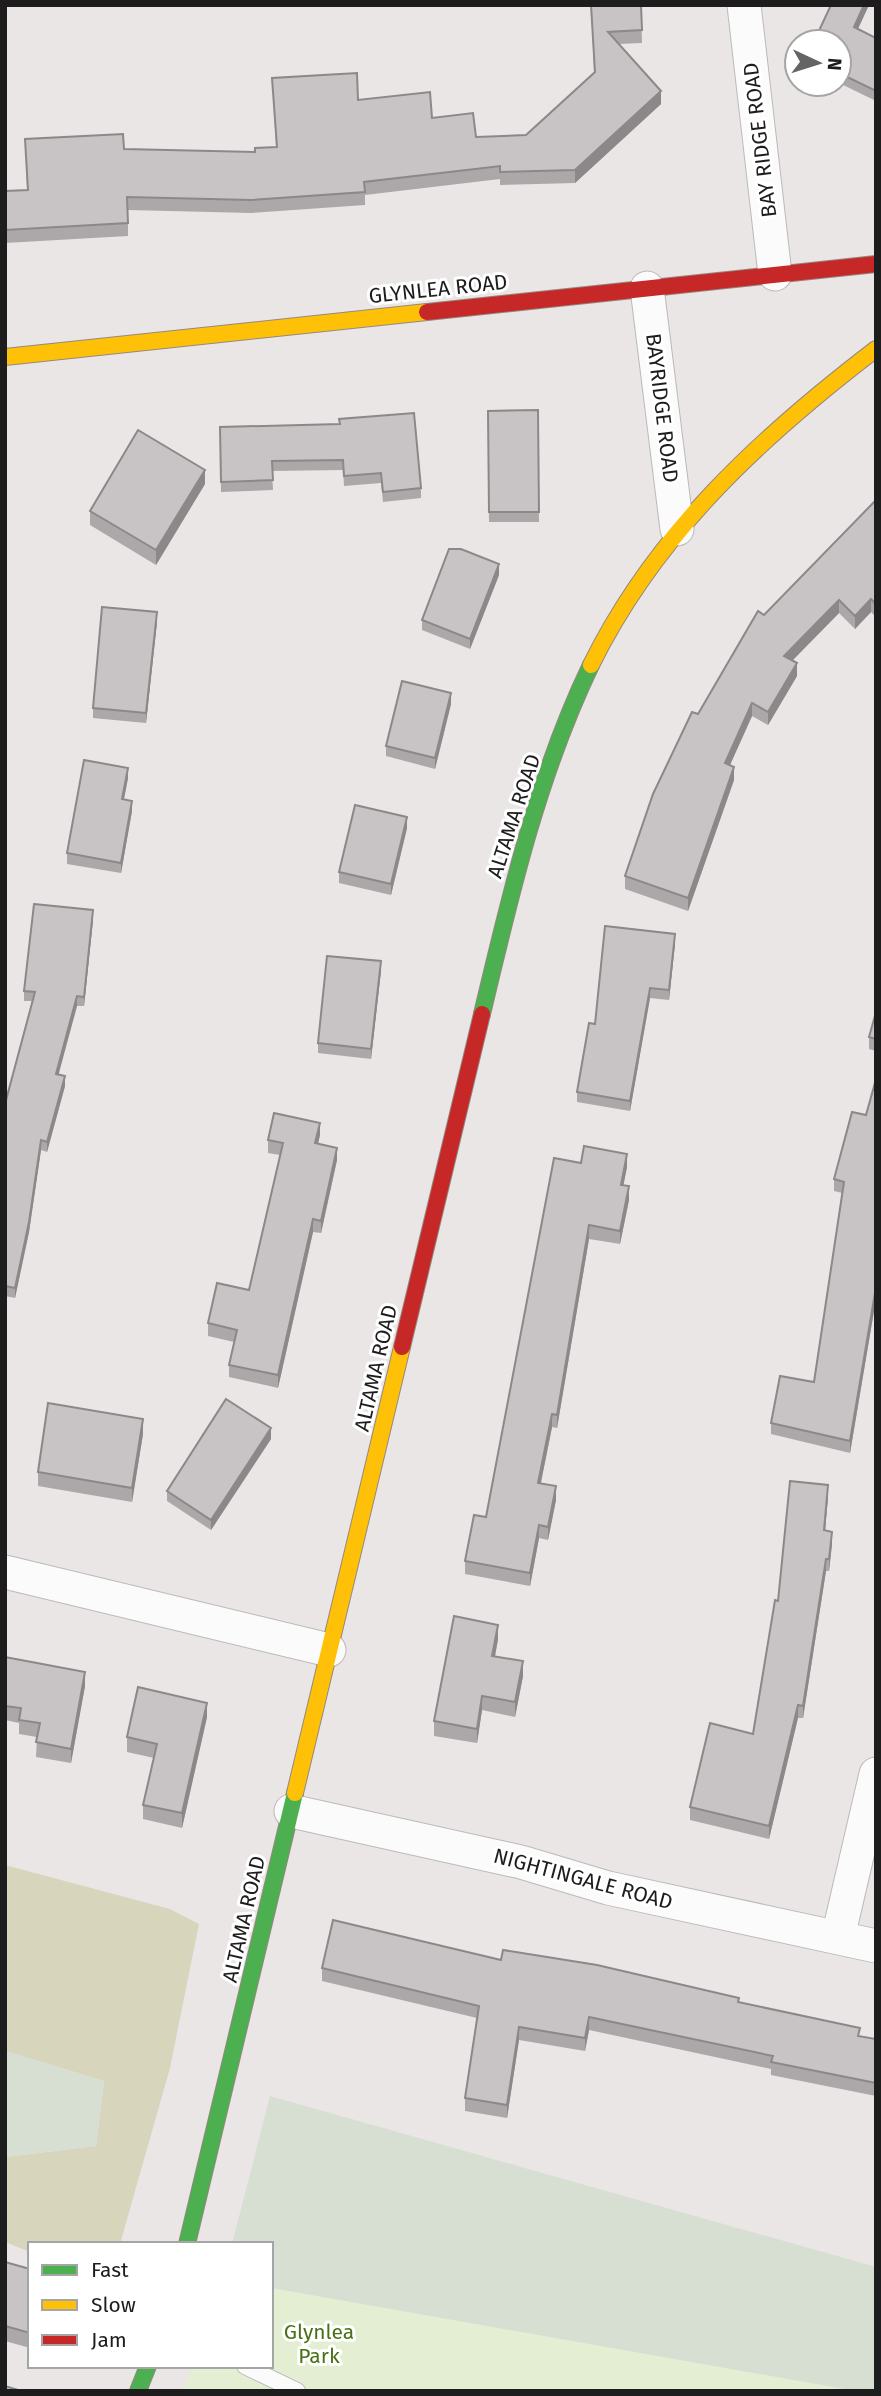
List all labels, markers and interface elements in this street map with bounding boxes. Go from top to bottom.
north arrow [783,28,853,98]
text: N [823,57,846,71]
street label: BAY RIDGE ROAD [738,61,782,219]
street label: GLYNLEA ROAD [367,269,509,309]
street label: BAYRIDGE ROAD [640,332,684,484]
street label: ALTAMA ROAD [482,751,546,881]
street label: ALTAMA ROAD [349,1302,403,1434]
street label: NIGHTINGALE ROAD [491,1843,675,1915]
street label: ALTAMA ROAD [217,1853,271,1985]
legend [28,2242,273,2368]
text: Fast [91,2257,129,2283]
text: Slow [91,2292,136,2318]
park label: Glynlea Park [284,2319,354,2369]
text: Jam [91,2327,127,2353]

